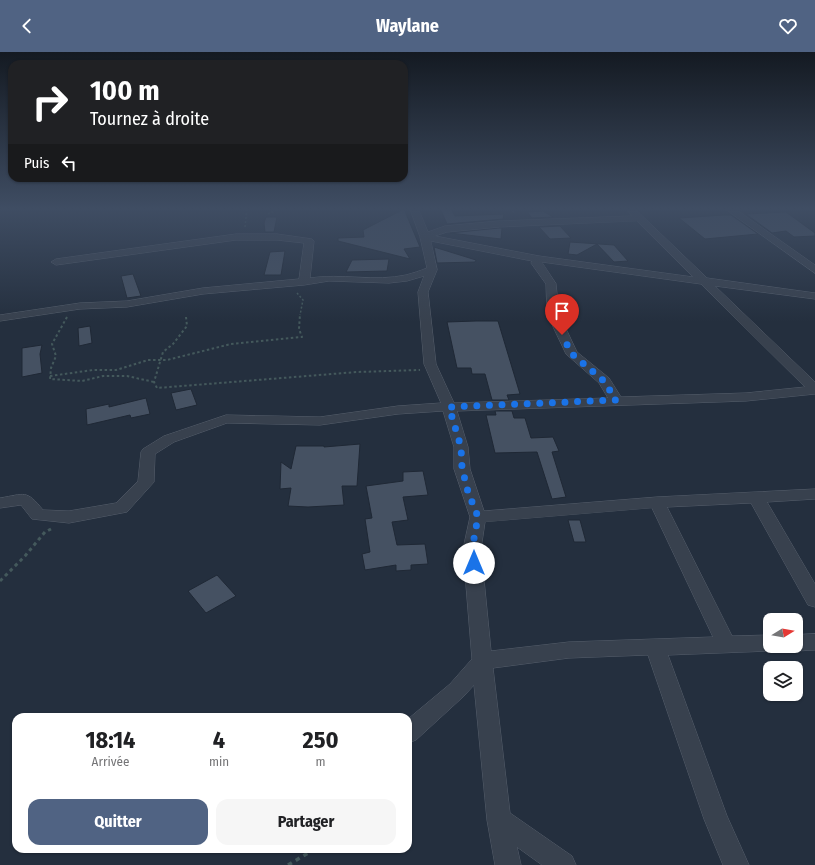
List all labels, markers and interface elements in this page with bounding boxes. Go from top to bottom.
icon: back [16,15,38,37]
text: Waylane [376,15,439,37]
icon: heart [777,15,799,37]
text: 100 m [90,74,160,107]
icon: right [24,76,76,128]
text: Tournez à droite [90,108,209,130]
icon: left [58,152,80,174]
text: Puis [24,154,50,172]
pin [545,294,579,335]
icon: arrive [551,300,573,322]
position arrow [453,542,495,584]
north arrow [763,613,803,653]
map controls [763,613,803,701]
button: layers [763,661,803,701]
text: 18:14 [85,726,135,754]
text: 4 [213,726,225,754]
text: 250 [303,726,339,754]
text: Arrivée [92,754,129,769]
text: min [209,754,229,769]
text: m [316,754,326,769]
button: Quitter [28,799,208,845]
button: Partager [216,799,396,845]

